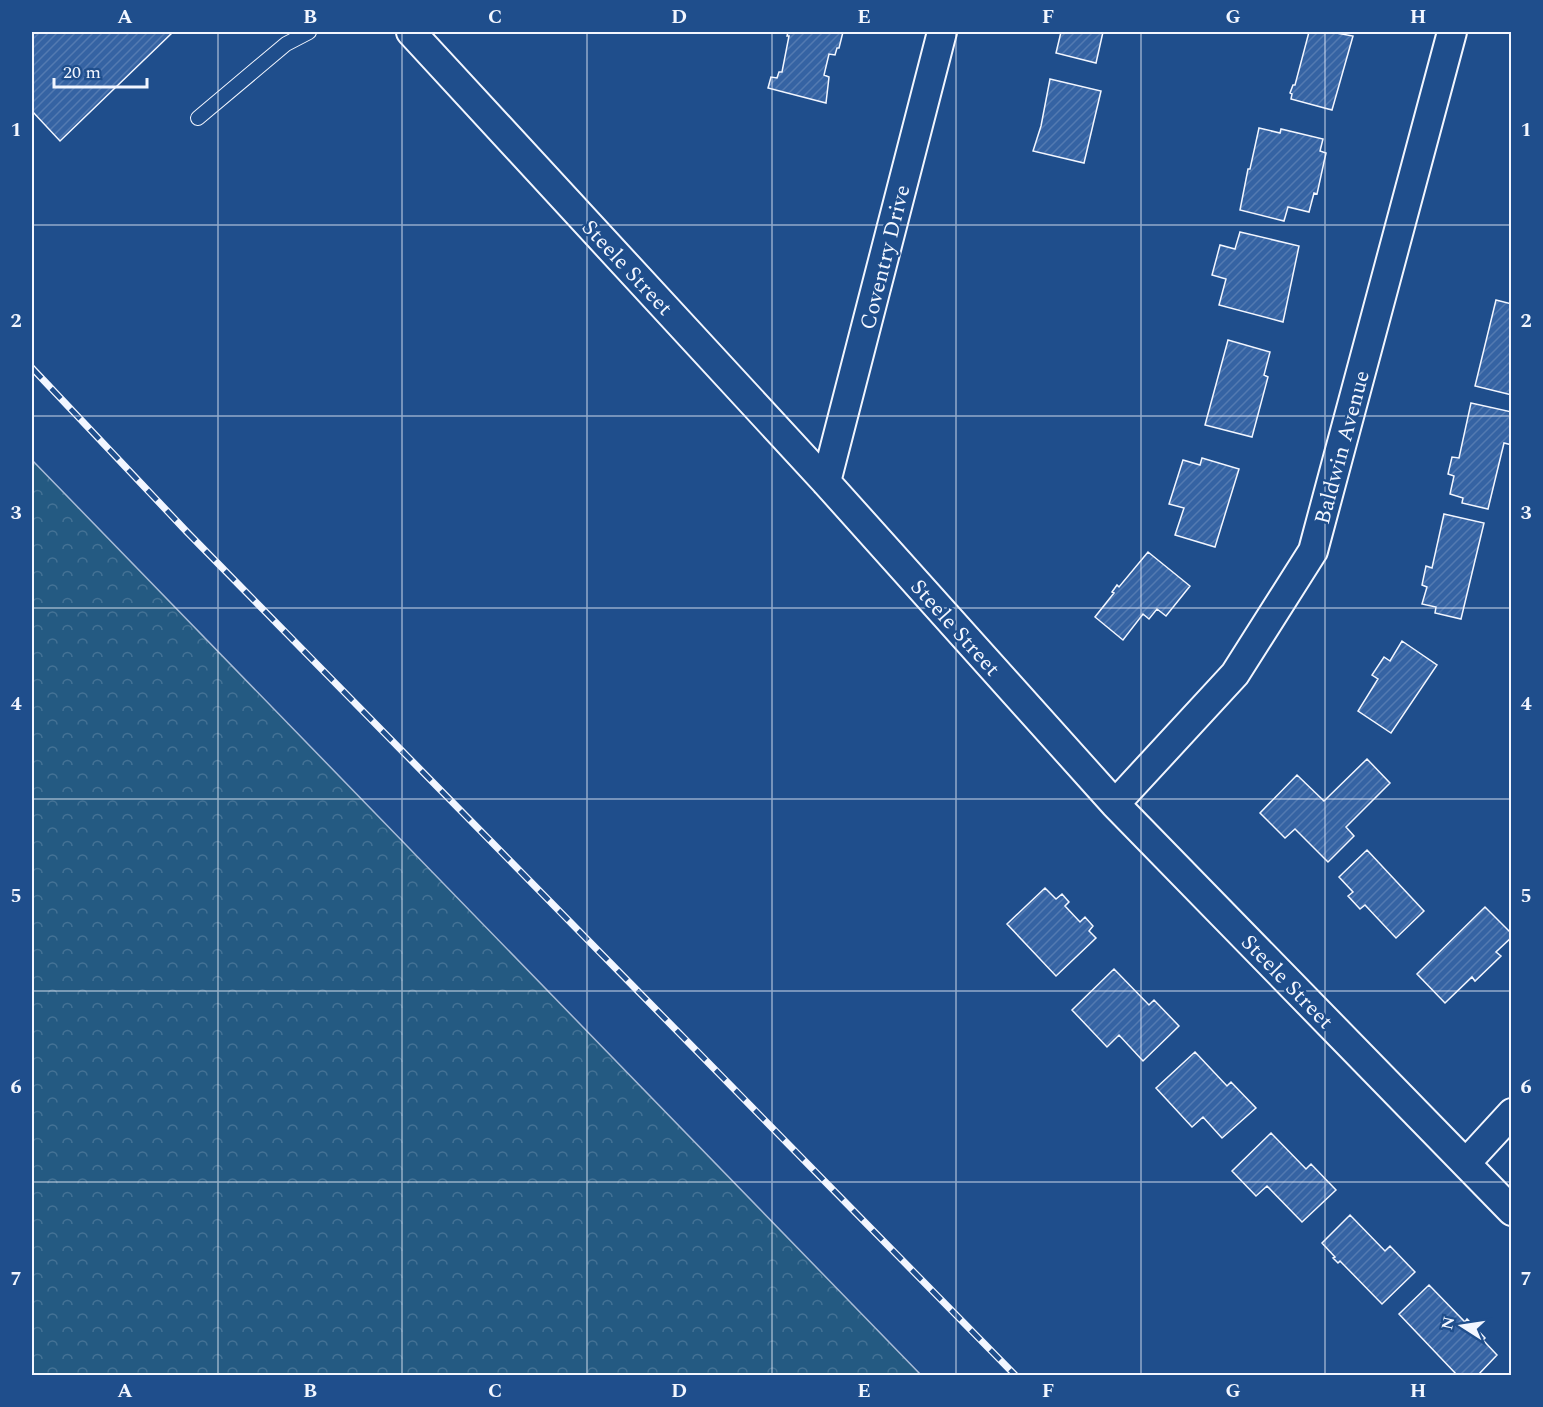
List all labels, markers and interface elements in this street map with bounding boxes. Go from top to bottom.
text: A [117,2,133,32]
text: B [303,2,317,32]
text: C [488,2,502,32]
text: D [671,2,687,32]
text: E [857,2,871,32]
text: F [1042,2,1054,32]
text: G [1225,2,1241,32]
text: H [1410,2,1426,32]
scale bar [54,51,147,89]
text: 20 m [63,59,101,86]
text: 1 [10,115,22,145]
text: 1 [1520,115,1532,145]
street label: Coventry Drive [851,181,919,333]
street label: Steele Street [573,212,680,324]
text: 2 [10,306,22,336]
text: 2 [1520,306,1532,336]
street label: Baldwin Avenue [1306,367,1379,528]
text: 3 [10,498,22,528]
text: 3 [1520,498,1532,528]
street label: Steele Street [902,572,1008,684]
text: 4 [10,689,22,719]
text: 4 [1520,689,1532,719]
text: 5 [10,881,22,911]
text: 5 [1520,881,1532,911]
street label: Steele Street [1233,927,1341,1037]
text: 6 [10,1072,22,1102]
text: 6 [1520,1072,1532,1102]
text: 7 [10,1264,22,1294]
text: 7 [1520,1264,1532,1294]
north arrow [1432,1296,1492,1356]
text: N [1435,1314,1461,1332]
text: A [117,1376,133,1406]
text: B [303,1376,317,1406]
text: C [488,1376,502,1406]
text: D [671,1376,687,1406]
text: E [857,1376,871,1406]
text: F [1042,1376,1054,1406]
text: G [1225,1376,1241,1406]
text: H [1410,1376,1426,1406]

